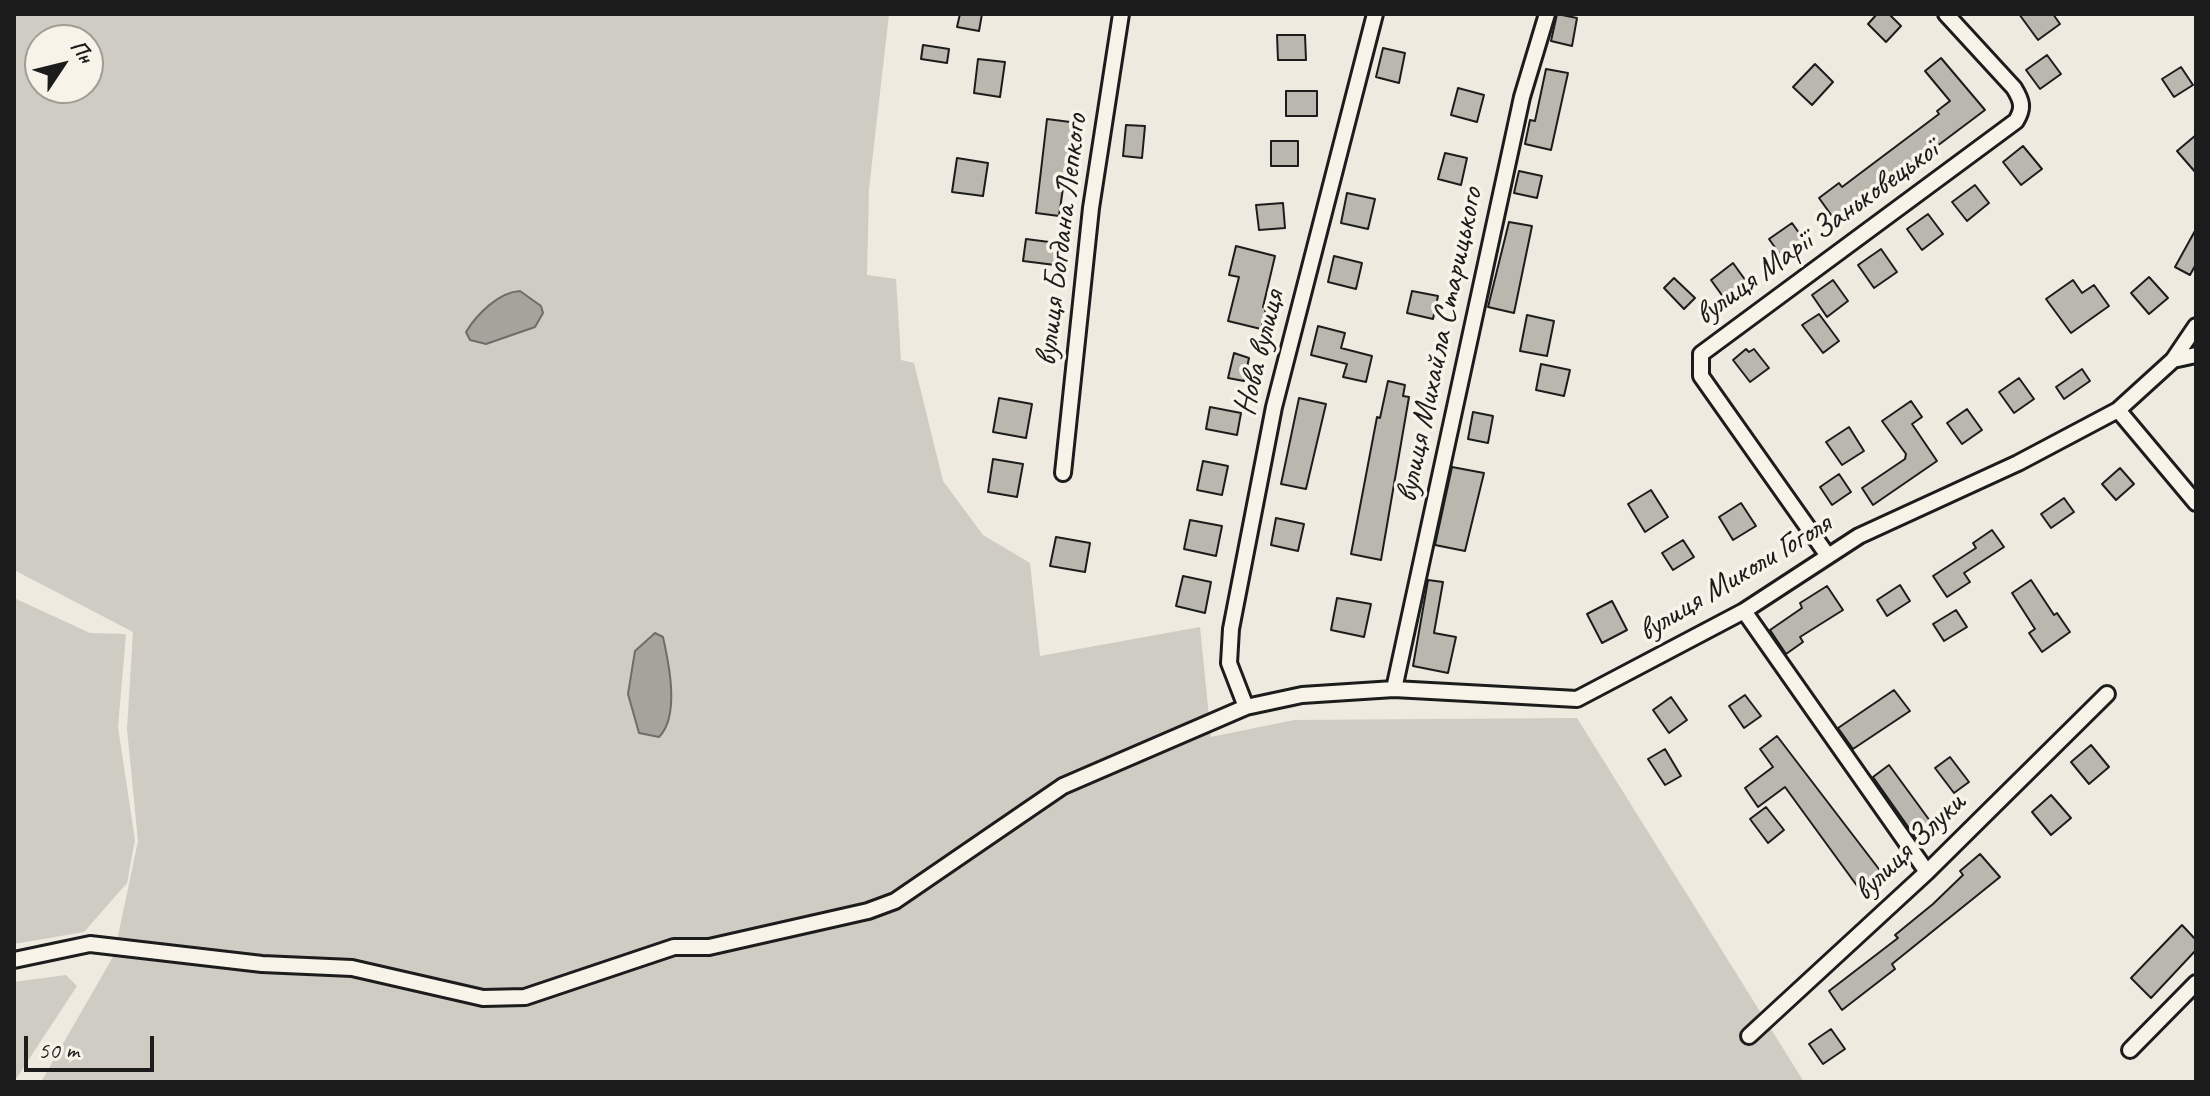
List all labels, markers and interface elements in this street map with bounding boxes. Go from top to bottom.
north arrow [24,24,104,104]
text: Пн [64,34,100,69]
street label: вулиця Богдана Лепкого [1027,112,1097,368]
street label: вулиця Марії Заньковецької [1688,132,1946,334]
street label: вулиця Михайла Старицького [1388,184,1492,506]
street label: Нова вулиця [1226,287,1294,419]
street label: вулиця Миколи Гоголя [1631,505,1839,651]
street label: вулиця Злуки [1846,784,1974,910]
scale bar [28,1020,158,1070]
text: 50 m [38,1035,79,1065]

